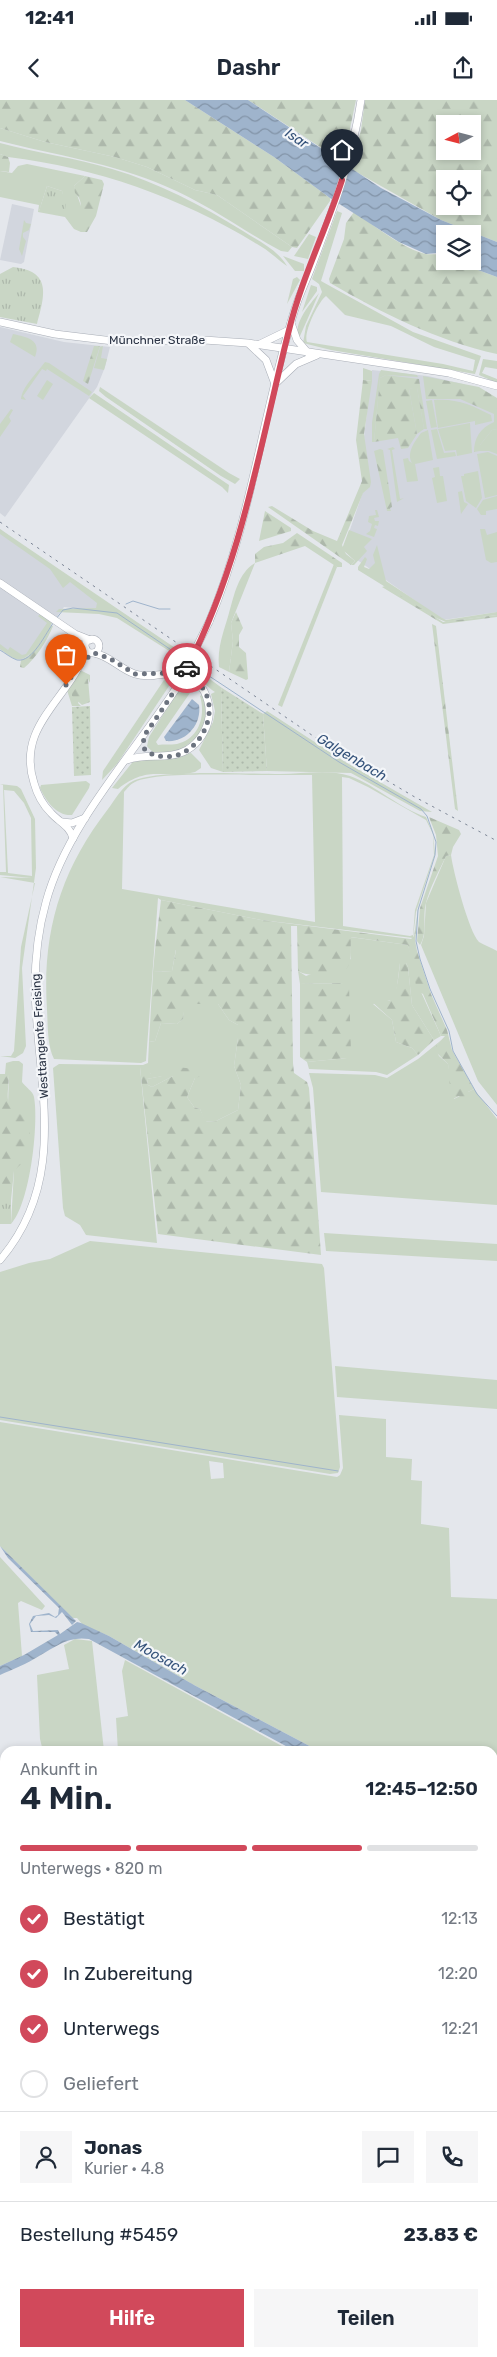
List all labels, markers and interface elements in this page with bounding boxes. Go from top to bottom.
text: 12:41 [25,6,74,29]
icon: back [20,54,48,82]
text: Dashr [217,54,280,81]
icon: share [449,54,477,82]
north arrow [436,115,481,160]
map controls [436,115,481,270]
water label: Isar [282,125,312,153]
pin [321,129,363,180]
icon: home [328,136,356,164]
button: locate [436,170,481,215]
button: layers [436,225,481,270]
street label: Münchner Straße [109,333,205,347]
pin [45,634,87,685]
icon: bag [52,641,80,669]
courier [162,643,212,693]
icon: car [173,654,201,682]
water label: Galgenbach [314,730,390,785]
street label: Westtangente Freising [29,973,51,1099]
water label: Moosach [131,1636,191,1679]
text: Ankunft in [20,1760,98,1779]
text: 12:45–12:50 [365,1777,478,1800]
text: 4 Min. [20,1779,112,1817]
text: Unterwegs · 820 m [20,1859,162,1878]
icon: check [20,1905,48,1933]
text: Bestätigt [63,1907,145,1930]
text: 12:13 [441,1909,478,1928]
icon: check [20,1960,48,1988]
text: In Zubereitung [63,1962,193,1985]
text: 12:20 [438,1964,478,1983]
icon: check [20,2015,48,2043]
text: Unterwegs [63,2017,160,2040]
text: 12:21 [441,2019,478,2038]
text: Geliefert [63,2072,139,2095]
button: person [20,2131,72,2183]
button: chat [362,2131,414,2183]
button: phone [426,2131,478,2183]
text: Jonas [84,2136,142,2159]
text: Kurier · 4.8 [84,2159,164,2178]
text: Bestellung #5459 [20,2223,178,2246]
text: 23.83 € [403,2223,478,2246]
button: Hilfe [20,2289,244,2347]
button: Teilen [254,2289,478,2347]

